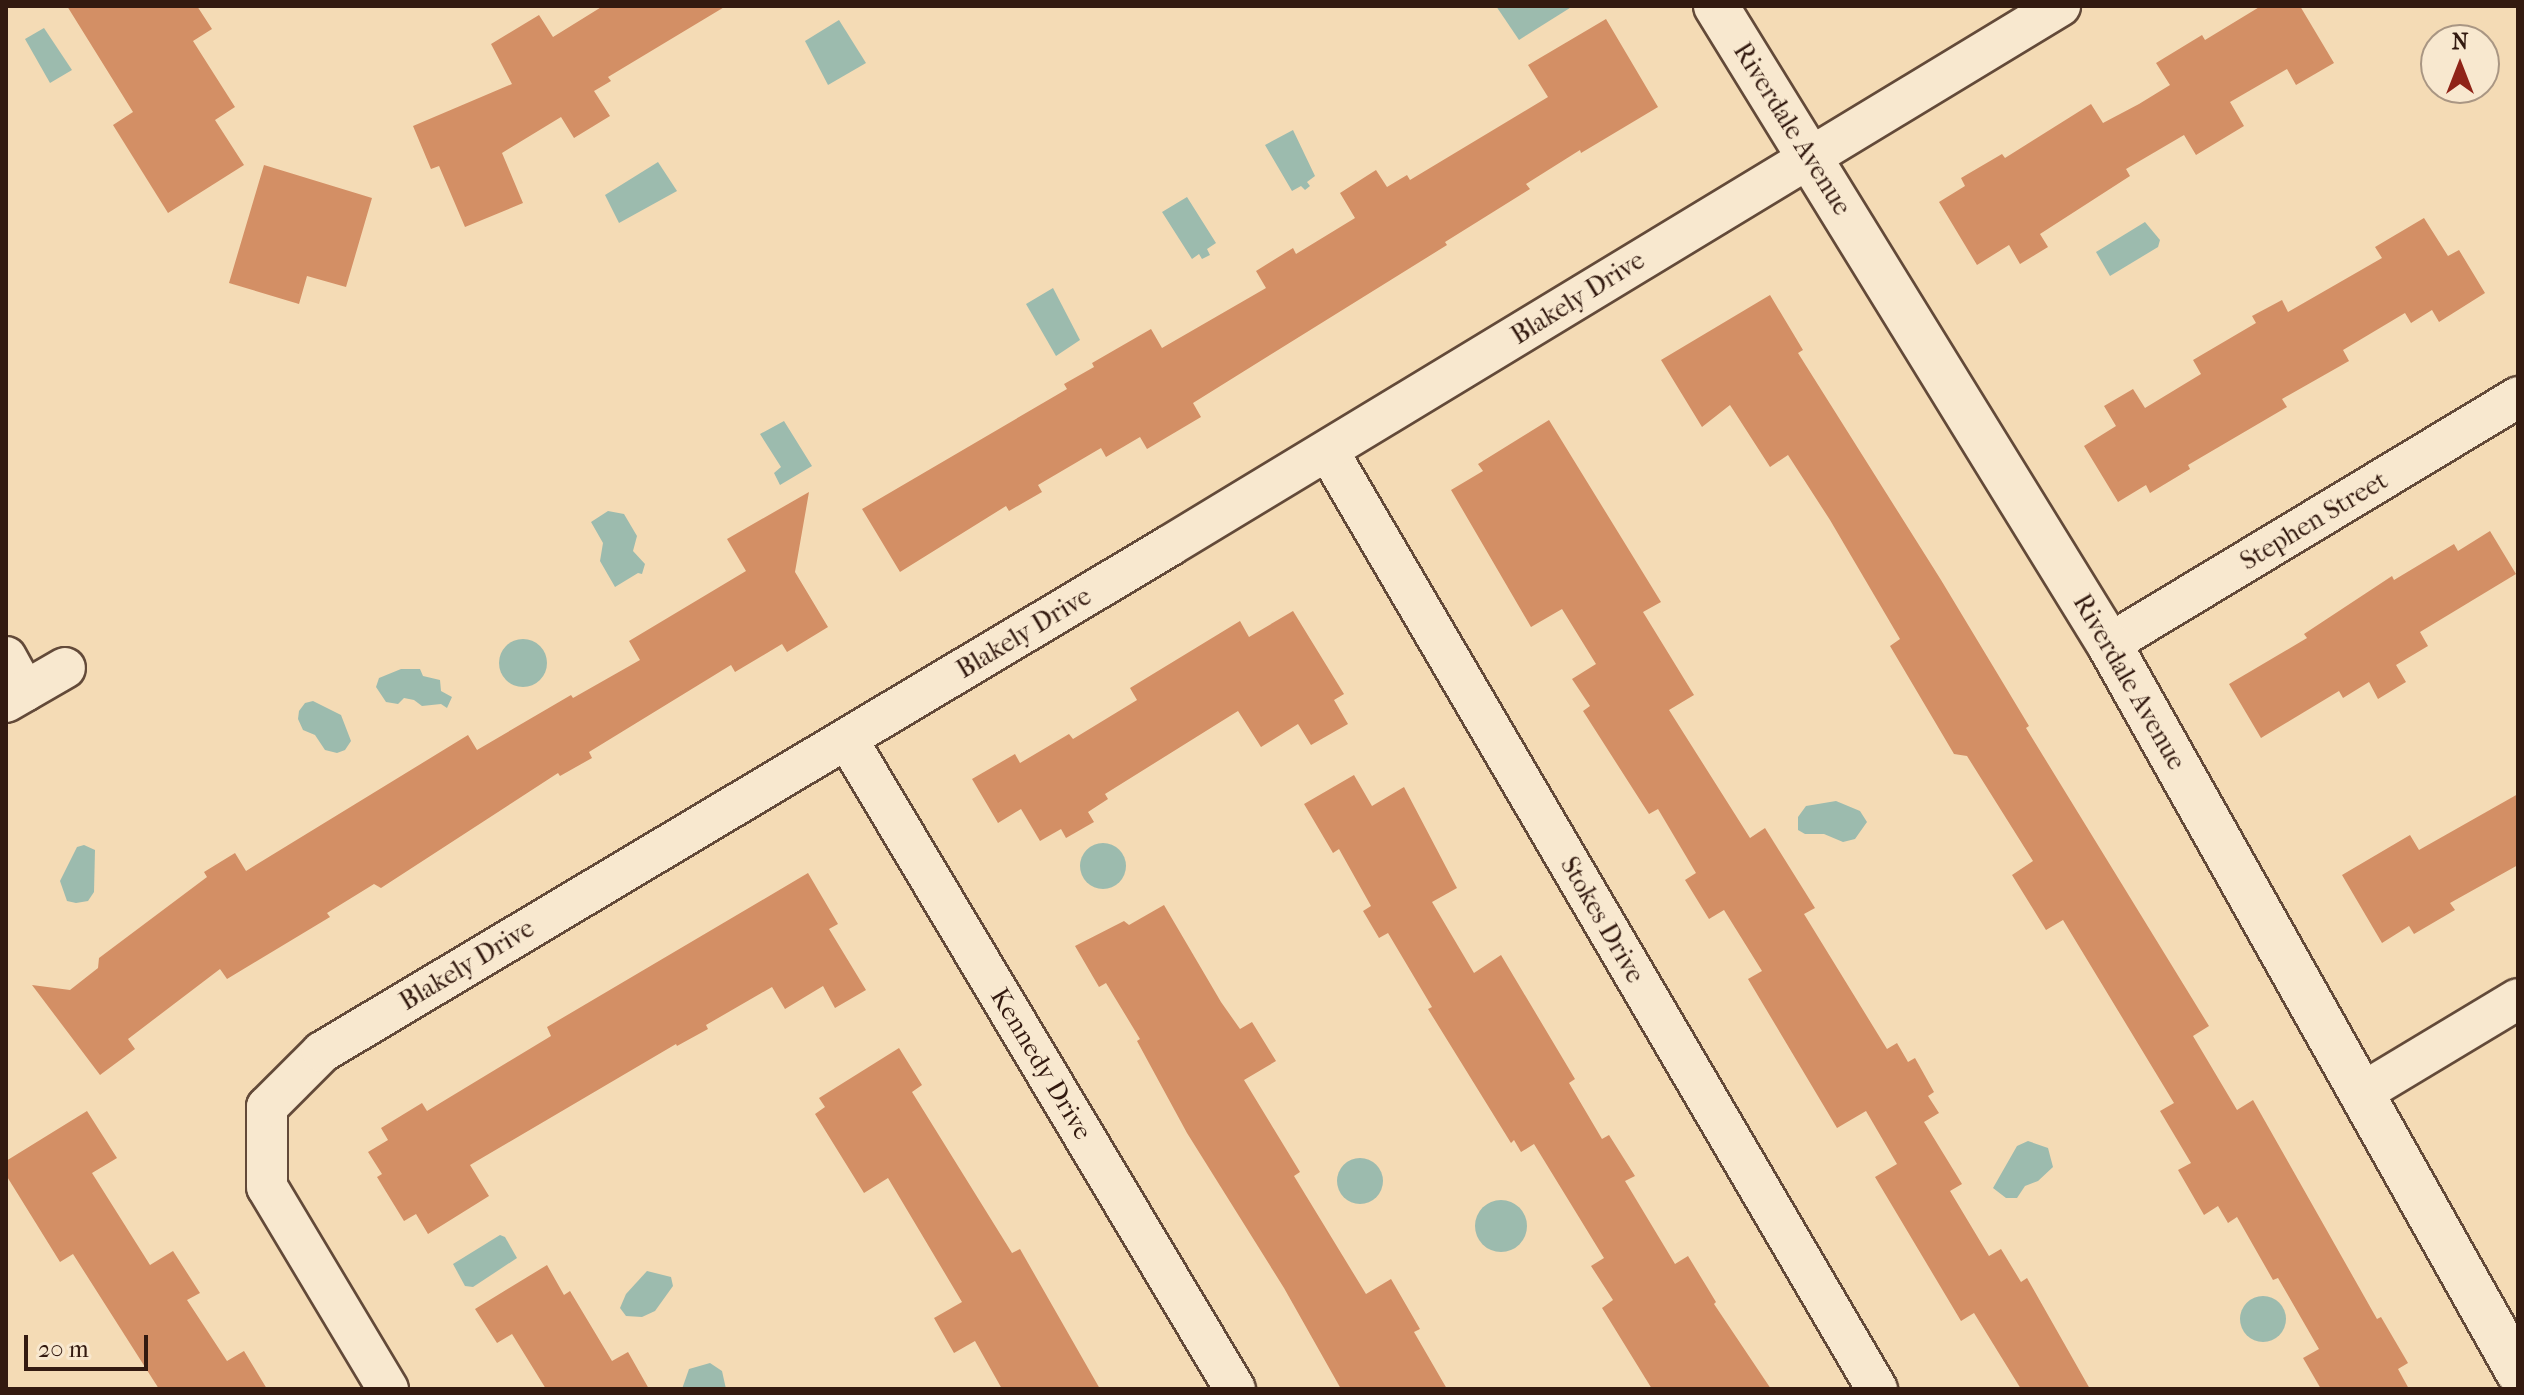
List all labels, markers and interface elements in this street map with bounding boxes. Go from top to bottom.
north arrow [2420,24,2500,104]
text: N [2452,29,2468,55]
street label: Riverdale Avenue [1726,37,1858,221]
street label: Blakely Drive [1506,245,1650,351]
street label: Stephen Street [2235,465,2393,577]
street label: Blakely Drive [951,581,1097,685]
street label: Riverdale Avenue [2066,589,2192,775]
street label: Stokes Drive [1553,851,1651,989]
street label: Blakely Drive [394,913,540,1017]
street label: Kennedy Drive [984,983,1098,1145]
scale bar [28,1319,152,1369]
text: 20 m [38,1335,89,1363]

